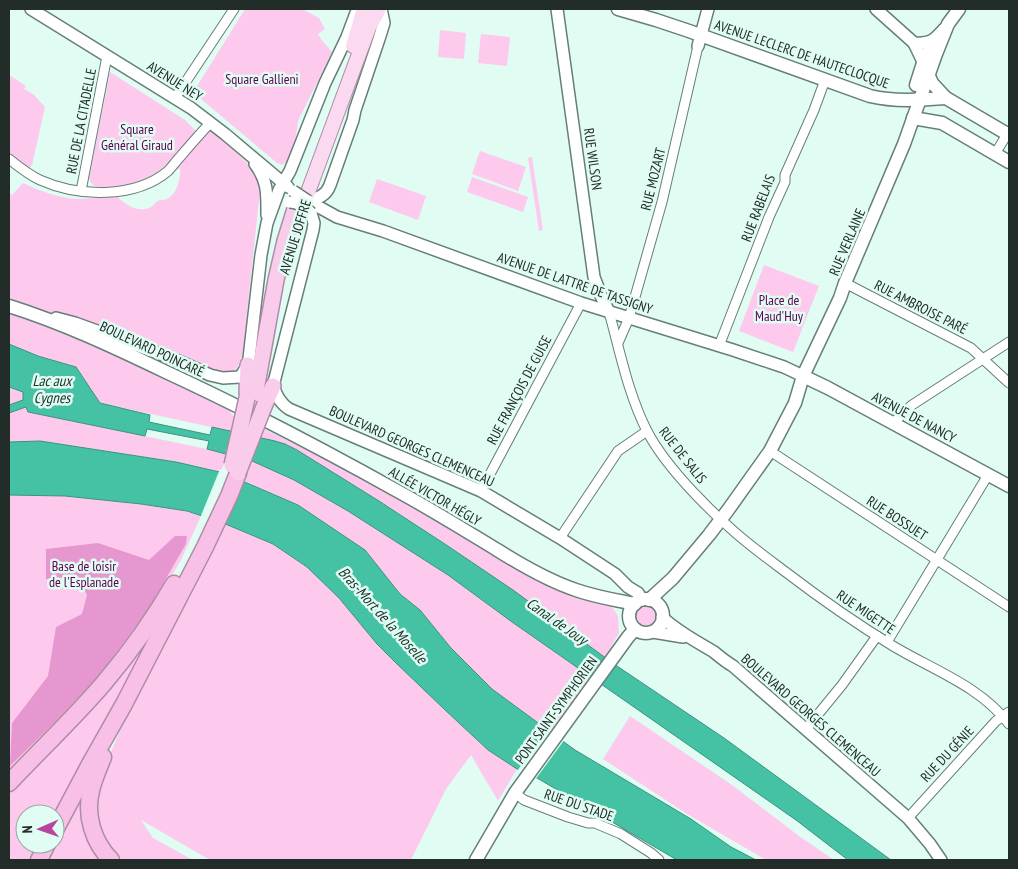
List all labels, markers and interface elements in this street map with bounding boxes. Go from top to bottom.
street label: AVENUE LECLERC DE HAUTECLOCQUE [712,16,892,92]
street label: AVENUE NEY [144,57,207,105]
street label: RUE DE LA CITADELLE [62,67,100,175]
park label: Square Gallieni [225,70,299,88]
park label: Square Général Giraud [101,120,173,154]
street label: RUE WILSON [580,127,606,191]
street label: RUE MOZART [637,145,670,212]
street label: RUE RABELAIS [737,172,779,244]
street label: AVENUE JOFFRE [275,197,315,277]
street label: RUE VERLAINE [825,206,869,278]
street label: AVENUE DE LATTRE DE TASSIGNY [495,248,656,318]
street label: RUE AMBROISE PARÉ [872,276,970,338]
park label: Place de Maud'Huy [755,291,804,325]
street label: BOULEVARD POINCARÉ [97,317,207,381]
street label: RUE FRANÇOIS DE GUISE [483,332,555,448]
water label: Lac aux Cygnes [33,371,73,407]
street label: AVENUE DE NANCY [869,387,960,447]
street label: BOULEVARD GEORGES CLEMENCEAU [327,401,497,491]
street label: RUE DE SALIS [655,423,711,487]
street label: ALLÉE VICTOR HÉGLY [386,462,485,530]
street label: RUE BOSSUET [863,492,931,545]
park label: Base de loisir de l'Esplanade [49,557,119,591]
water label: Bras-Mort de la Moselle [335,563,432,668]
street label: RUE MIGETTE [833,586,899,638]
water label: Canal de Jouy [523,593,593,650]
street label: BOULEVARD GEORGES CLEMENCEAU [738,650,884,780]
street label: PONT SAINT-SYMPHORIEN [511,653,601,767]
street label: RUE DU GÉNIE [916,722,978,786]
street label: RUE DU STADE [542,785,616,825]
north arrow [15,804,65,854]
text: N [18,825,36,834]

